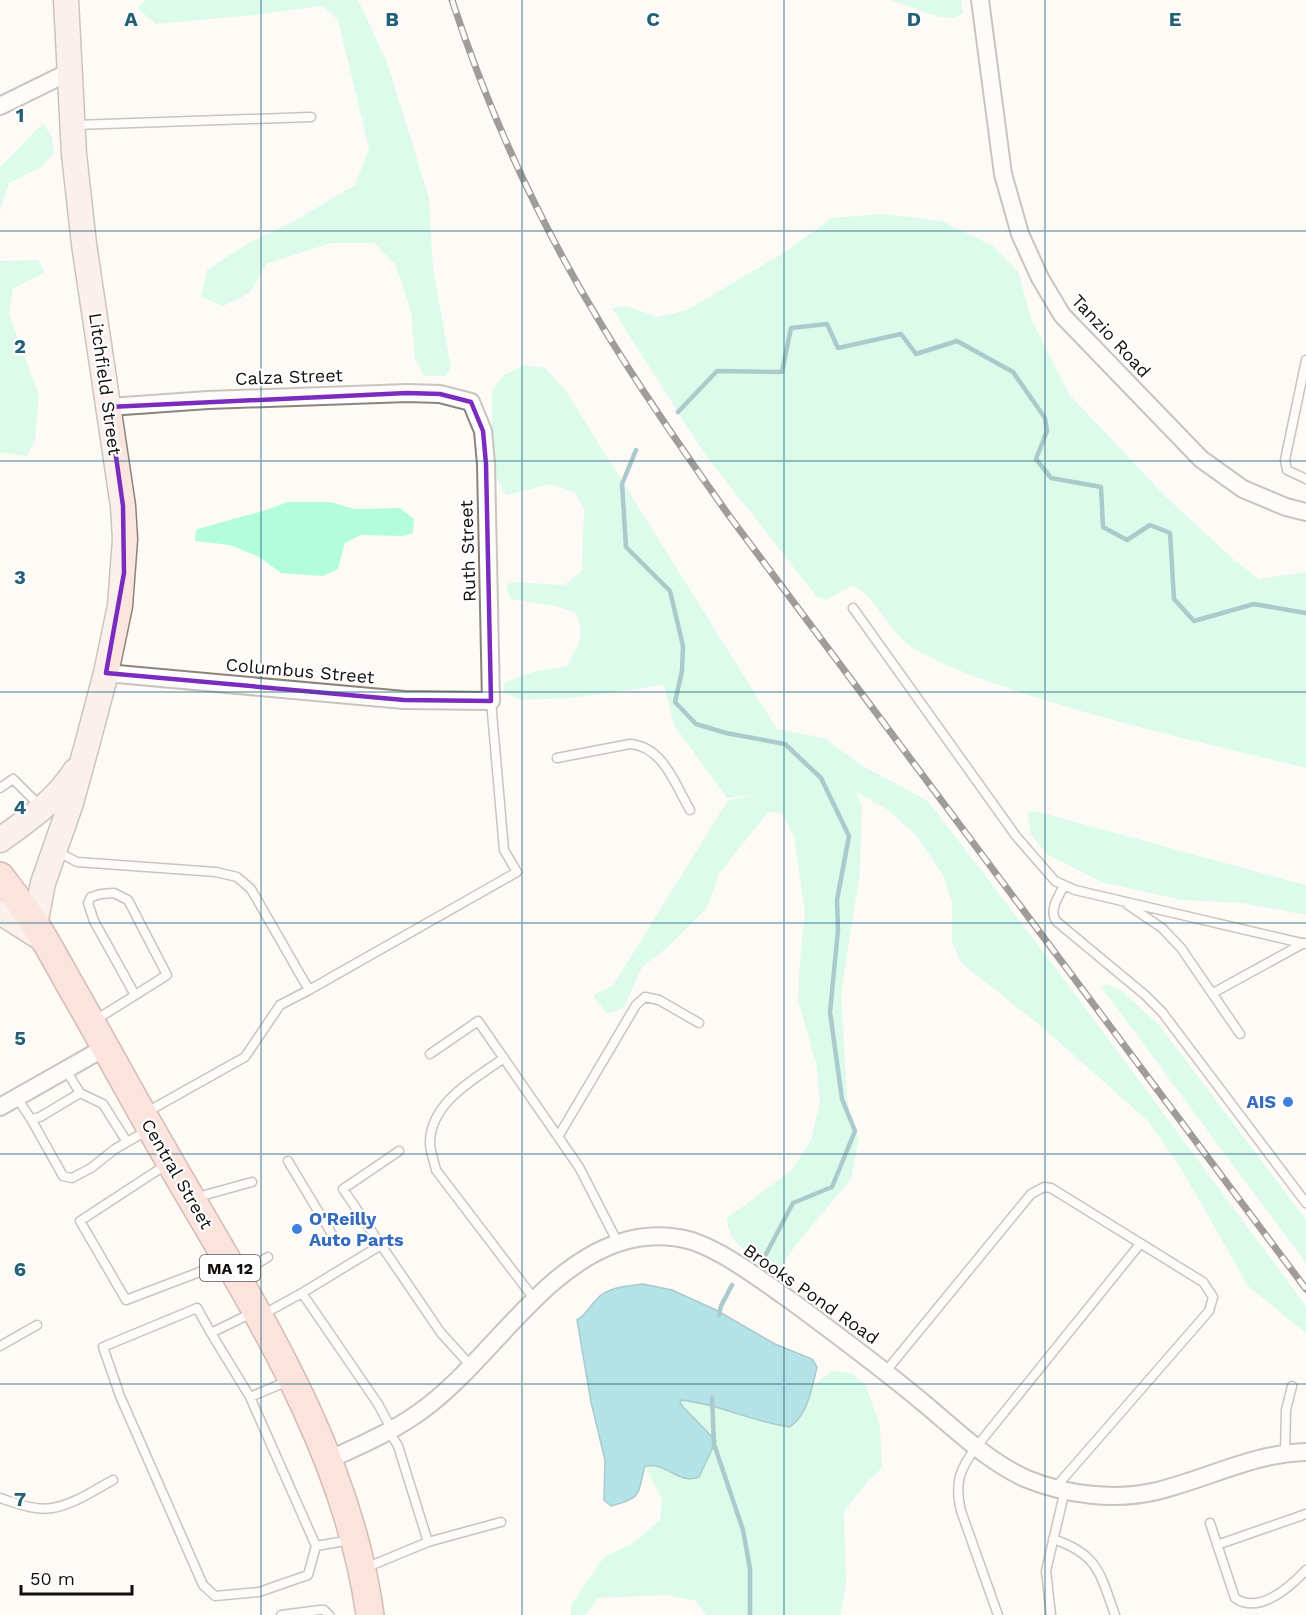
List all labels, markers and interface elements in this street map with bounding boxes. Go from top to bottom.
text: A [124,7,138,31]
text: B [385,7,399,31]
text: C [646,7,660,31]
text: D [907,7,921,31]
text: E [1169,7,1181,31]
text: 1 [16,103,24,127]
street label: Tanzio Road [1068,290,1155,381]
street label: Litchfield Street [85,311,126,457]
text: 2 [14,334,26,358]
street label: Calza Street [235,364,344,389]
street label: Ruth Street [455,499,480,602]
text: 3 [14,565,26,589]
street label: Columbus Street [225,654,376,687]
text: 4 [14,795,27,819]
text: 5 [14,1026,26,1050]
place label: AIS [1246,1091,1276,1112]
marker: AIS [1281,1095,1295,1109]
street label: Central Street [137,1115,218,1233]
place label: O'Reilly Auto Parts [309,1208,404,1250]
marker: O'Reilly Auto Parts [290,1222,304,1236]
street label: Brooks Pond Road [740,1239,883,1348]
road number: MA 12 [200,1255,260,1281]
text: 6 [14,1257,26,1281]
text: 7 [14,1487,26,1511]
scale bar [21,1558,132,1596]
text: 50 m [30,1568,75,1589]

